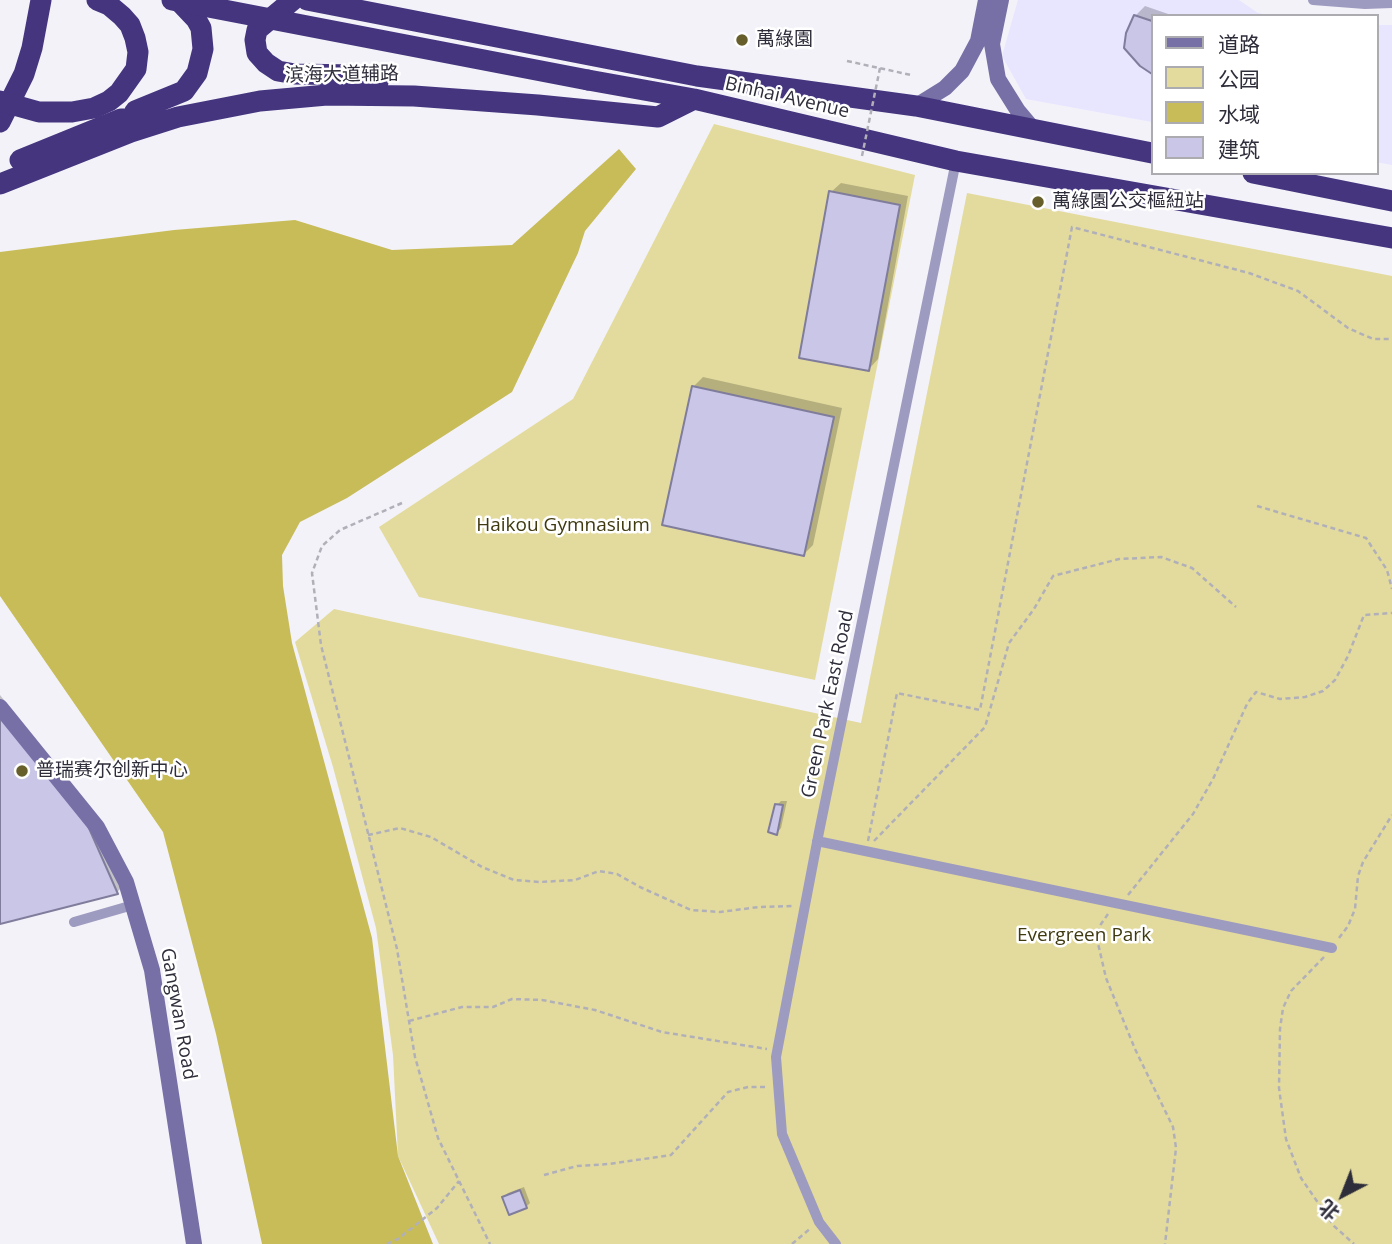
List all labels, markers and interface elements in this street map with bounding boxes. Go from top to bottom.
legend [1150,14,1378,175]
place label: 萬綠園 [756,29,813,51]
text: 道路 [1218,30,1260,58]
marker: 萬綠園 [734,32,750,48]
street label: 滨海大道辅路 [285,63,399,87]
text: 公园 [1218,65,1260,93]
street label: Binhai Avenue [723,73,851,123]
text: 水域 [1218,100,1260,128]
text: 建筑 [1218,135,1260,163]
place label: 萬綠園公交樞紐站 [1052,191,1204,213]
marker: 萬綠園公交樞紐站 [1030,194,1046,210]
park label: Haikou Gymnasium [476,515,650,537]
street label: Green Park East Road [797,608,859,800]
place label: 普瑞赛尔创新中心 [36,760,188,782]
marker: 普瑞赛尔创新中心 [14,763,30,779]
park label: Evergreen Park [1017,925,1151,947]
street label: Gangwan Road [155,946,201,1082]
north arrow [1308,1160,1378,1230]
text: 北 [1313,1195,1345,1227]

